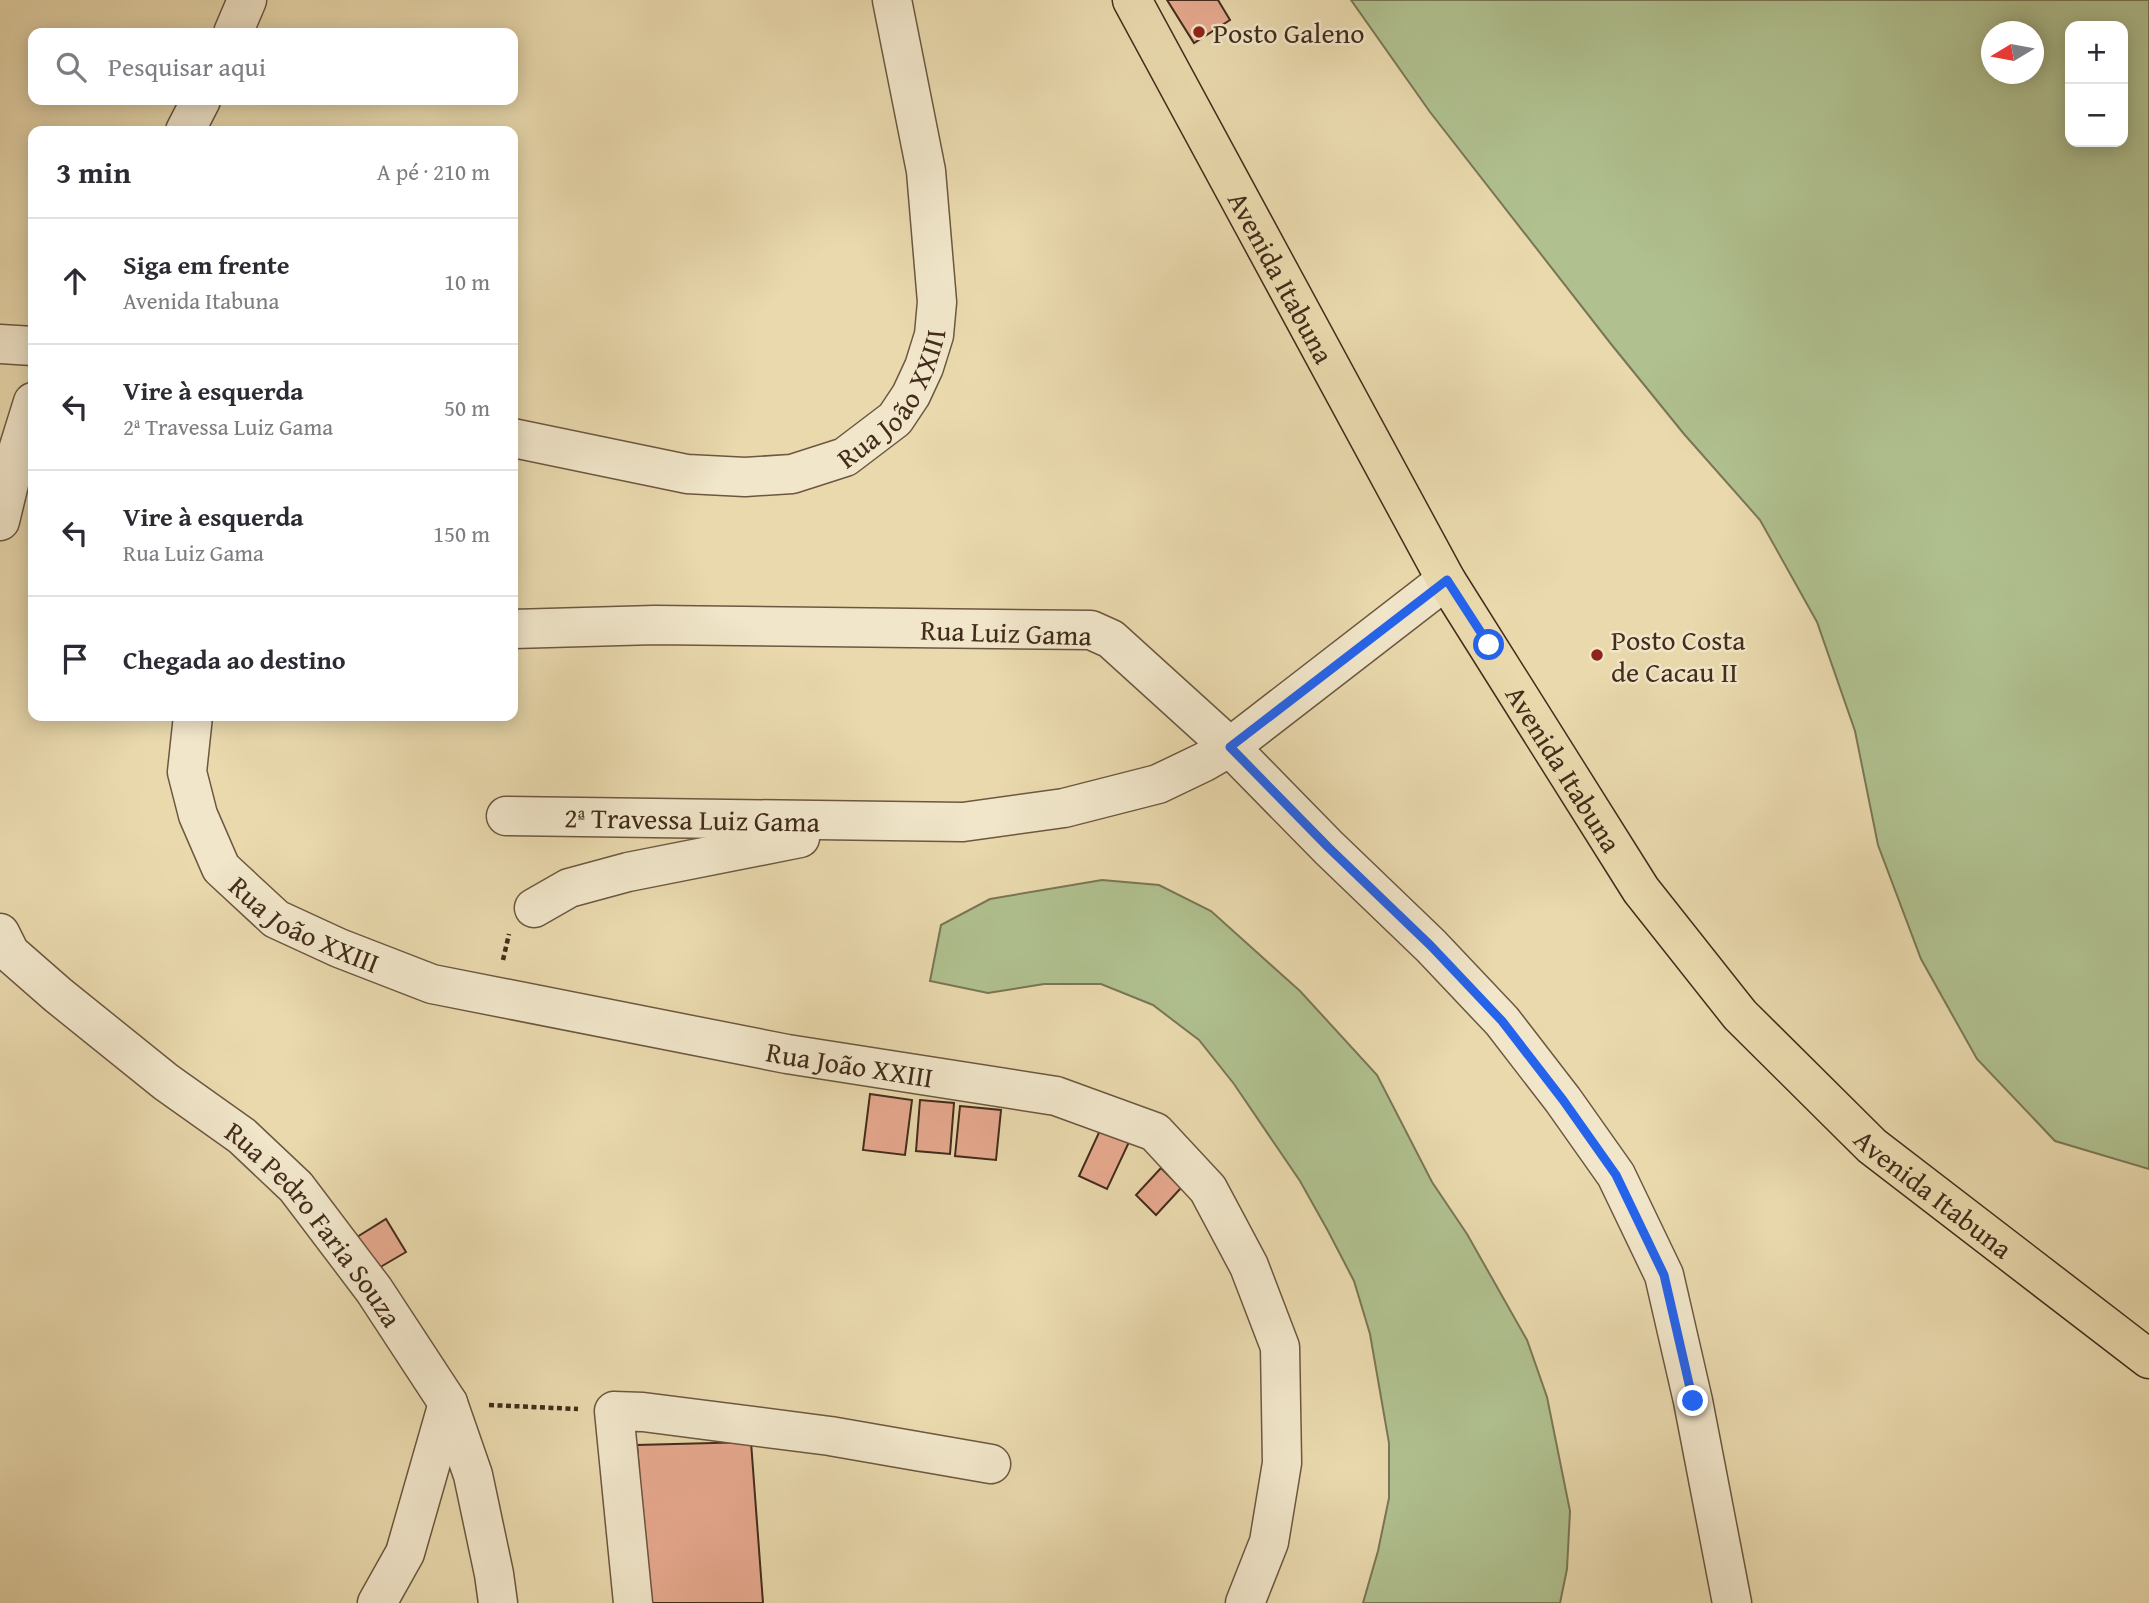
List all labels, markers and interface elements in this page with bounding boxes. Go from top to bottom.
place label: Posto Galeno [1213,12,1365,53]
north arrow [1981,21,2044,84]
map controls [2065,21,2128,147]
button: + [2065,21,2128,84]
marker: Posto Galeno [1191,24,1207,40]
search box [28,28,518,105]
text: Pesquisar aqui [108,47,266,86]
icon: search [52,48,90,86]
button: − [2065,84,2128,147]
text: 3 min [56,150,131,194]
text: A pé · 210 m [377,155,490,188]
street label: Avenida Itabuna [1219,184,1346,371]
text: Siga em frente [123,245,290,284]
icon: ahead [56,262,94,300]
text: 10 m [444,265,490,298]
text: Avenida Itabuna [123,284,279,317]
street label: Rua João XXIII [827,328,955,477]
text: Vire à esquerda [123,371,304,410]
icon: left [56,388,94,426]
text: 50 m [444,391,490,424]
text: 2ª Travessa Luiz Gama [123,410,333,443]
text: Vire à esquerda [123,497,304,536]
icon: left [56,514,94,552]
text: 150 m [433,517,490,550]
text: Rua Luiz Gama [123,536,264,569]
street label: Rua Luiz Gama [920,609,1093,656]
place label: Posto Costa de Cacau II [1611,619,1746,692]
route start [1473,629,1504,660]
icon: arrive [56,640,94,678]
text: Chegada ao destino [123,640,346,679]
marker: Posto Costa de Cacau II [1589,647,1605,663]
street label: Avenida Itabuna [1496,677,1633,860]
street label: 2ª Travessa Luiz Gama [564,796,821,842]
street label: Rua João XXIII [221,866,386,982]
street label: Rua João XXIII [763,1030,936,1097]
street label: Rua Pedro Faria Souza [218,1110,413,1335]
street label: Avenida Itabuna [1845,1119,2022,1268]
route end [1677,1385,1708,1416]

